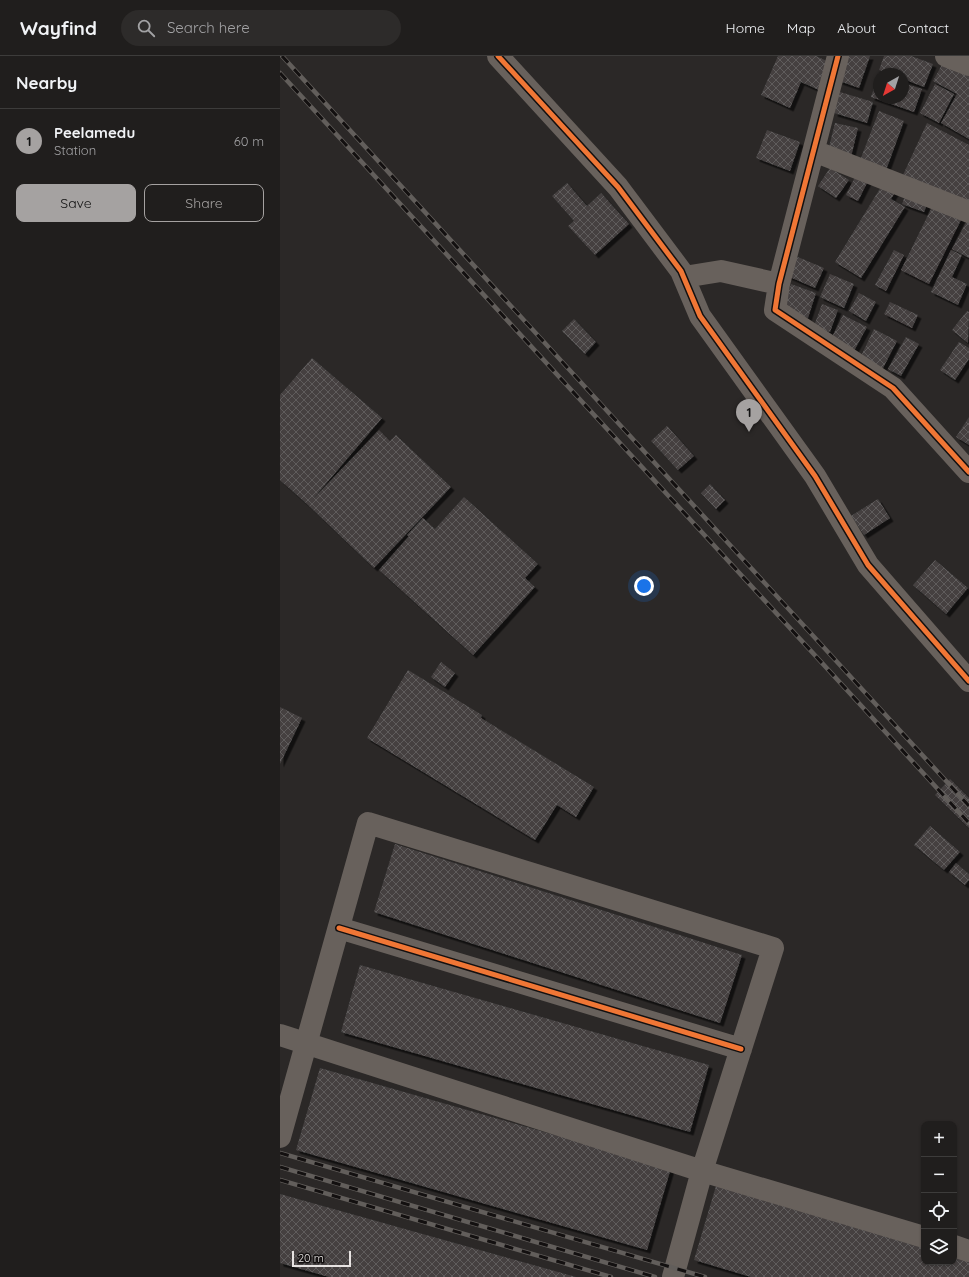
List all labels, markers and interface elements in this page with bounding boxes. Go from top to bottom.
search box [121,10,401,46]
text: Wayfind [20,16,97,40]
icon: search [135,17,157,39]
text: Search here [167,18,250,37]
text: Home [726,19,765,37]
text: Map [787,19,815,37]
text: About [837,19,876,37]
text: Contact [898,19,949,37]
north arrow [873,68,909,104]
text: Nearby [16,72,77,93]
text: Peelamedu [54,123,135,142]
text: 1 [26,133,32,149]
text: 60 m [234,133,264,149]
text: Station [54,142,96,158]
button: Save [16,184,136,222]
button: Share [144,184,264,222]
pin: 1 [736,399,762,432]
your location [634,576,654,596]
map controls [921,1121,957,1265]
button: + [921,1121,957,1157]
button: − [921,1157,957,1193]
button: locate [921,1193,957,1229]
button: layers [921,1229,957,1265]
scale bar [292,1249,351,1268]
text: 20 m [298,1251,324,1265]

